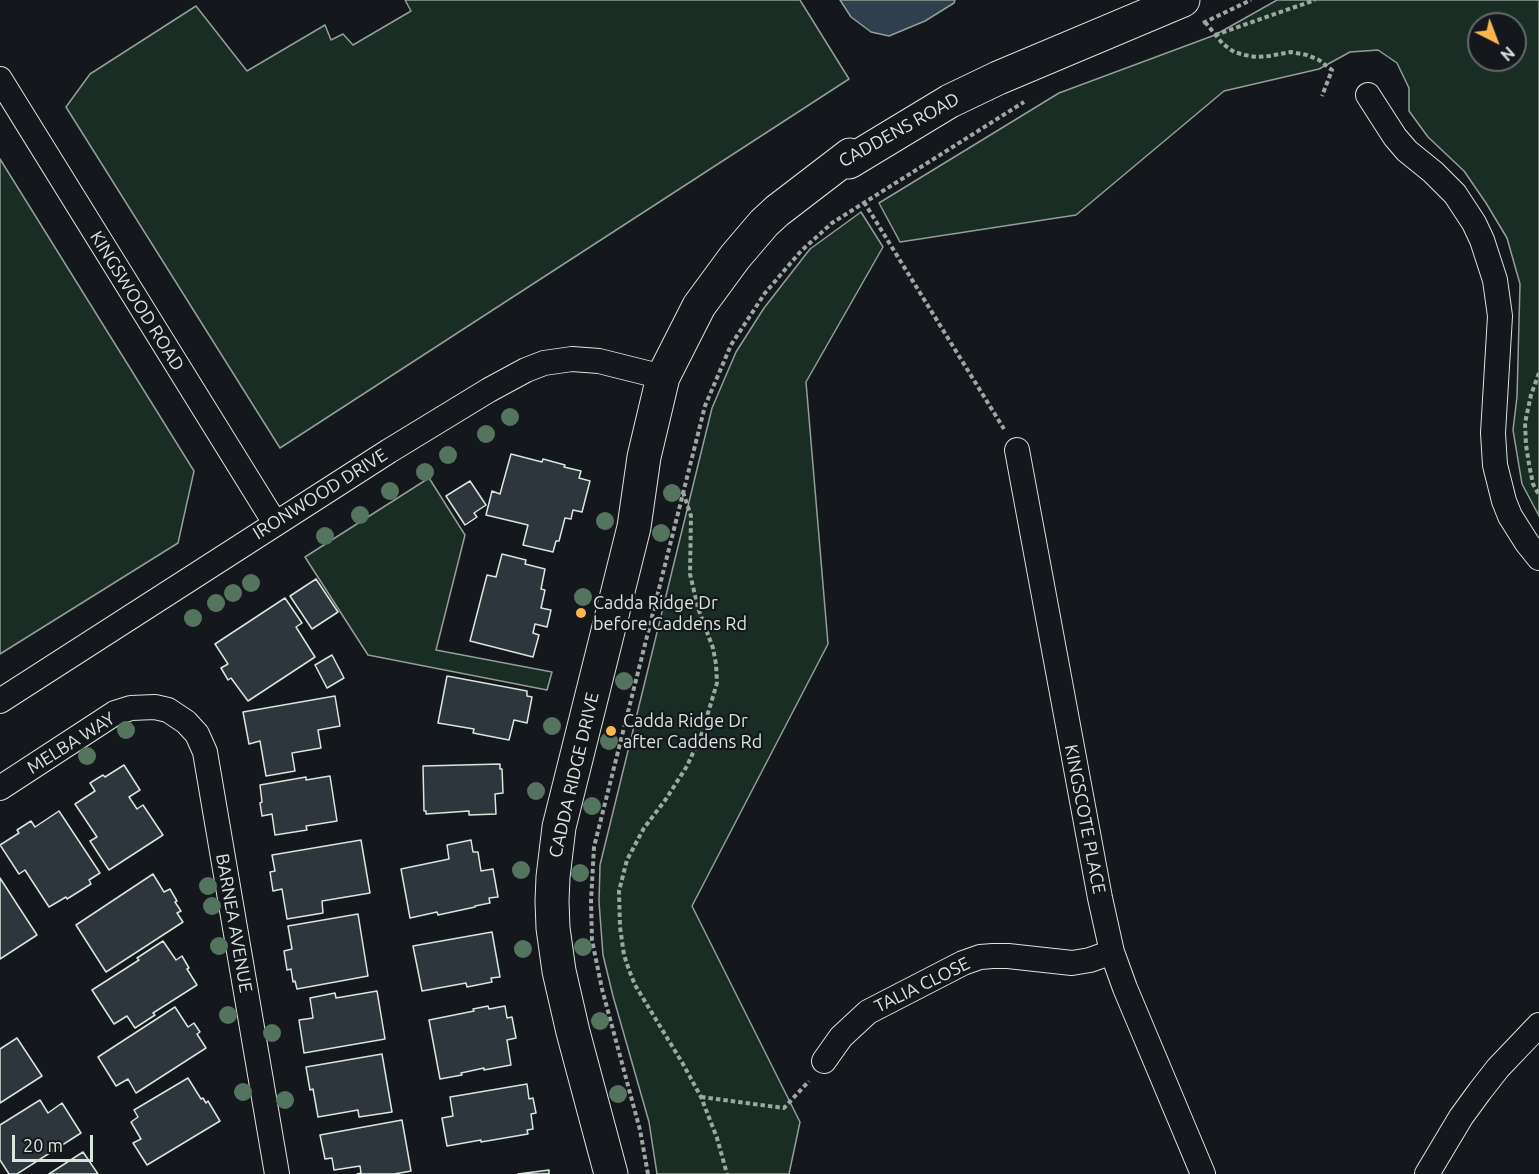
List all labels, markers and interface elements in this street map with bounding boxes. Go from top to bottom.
north arrow [1467,12,1527,72]
text: N [1497,43,1518,65]
street label: CADDENS ROAD [835,88,963,172]
street label: KINGSWOOD ROAD [85,227,189,375]
street label: IRONWOOD DRIVE [249,444,391,544]
place label: Cadda Ridge Dr before Caddens Rd [593,592,747,634]
marker: Cadda Ridge Dr before Caddens Rd [574,606,588,620]
street label: CADDA RIDGE DRIVE [544,690,604,860]
street label: MELBA WAY [23,708,119,778]
place label: Cadda Ridge Dr after Caddens Rd [623,710,762,752]
marker: Cadda Ridge Dr after Caddens Rd [604,724,618,738]
street label: KINGSCOTE PLACE [1060,743,1110,895]
street label: BARNEA AVENUE [211,852,257,994]
street label: TALIA CLOSE [871,953,973,1017]
scale bar [15,1123,96,1161]
text: 20 m [23,1135,63,1155]

